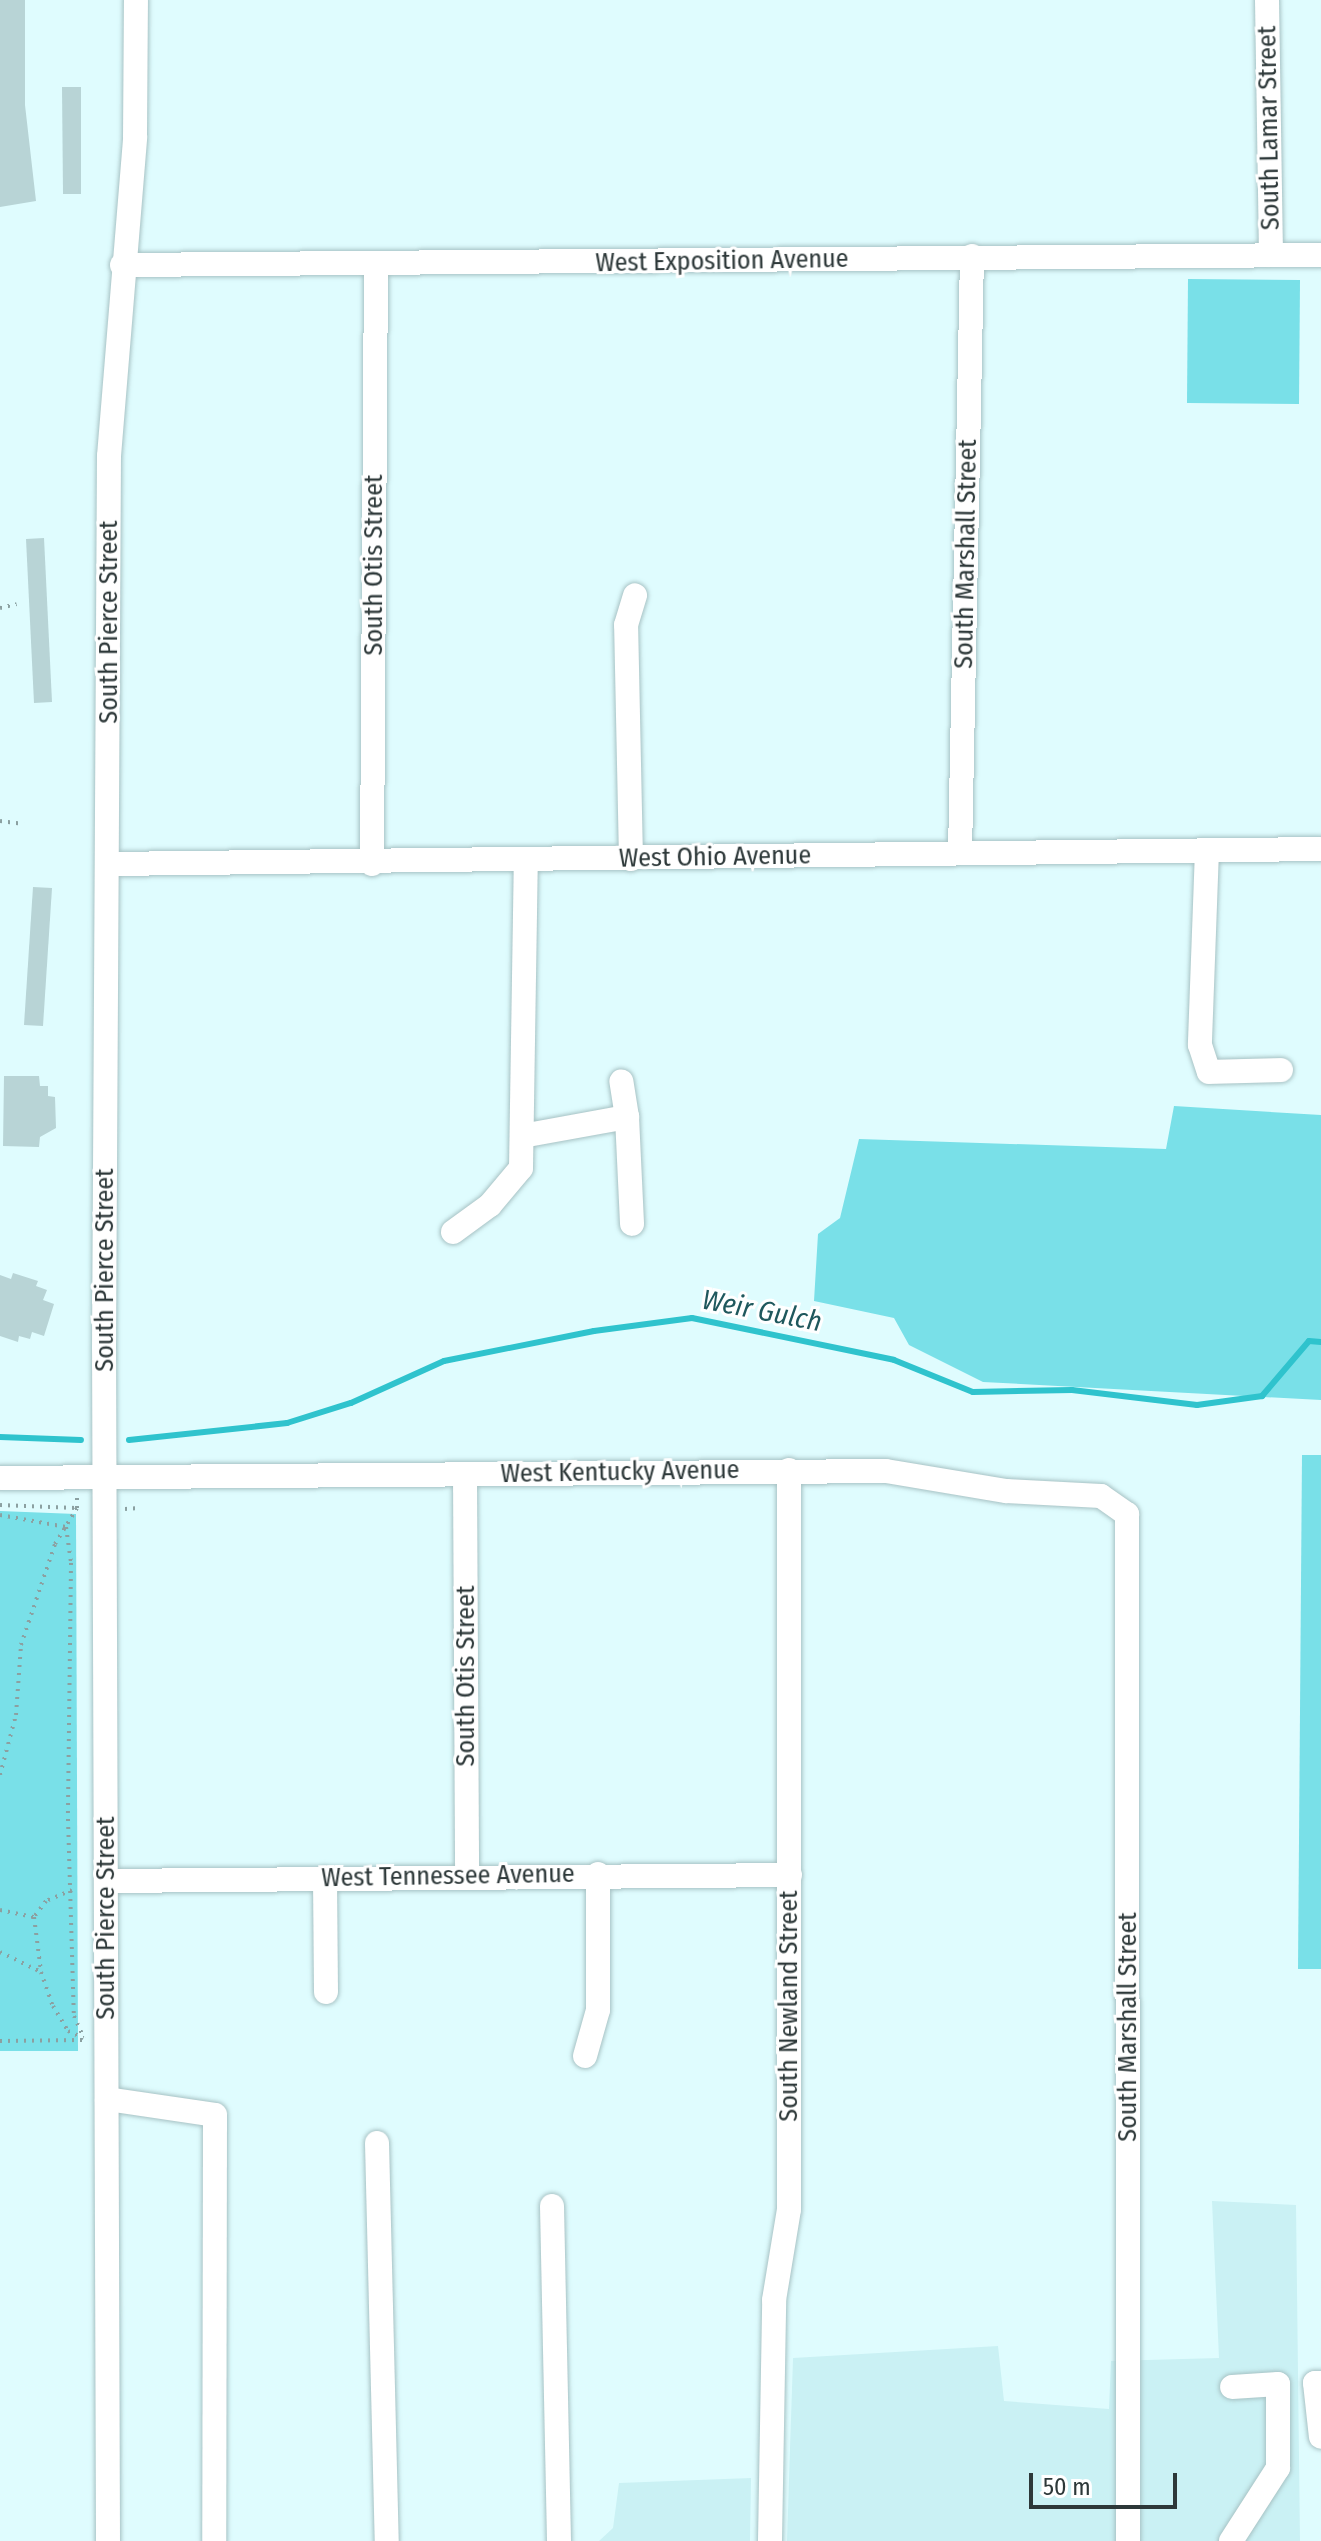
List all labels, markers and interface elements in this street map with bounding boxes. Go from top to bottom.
street label: South Lamar Street [1252,26,1286,230]
street label: West Exposition Avenue [595,243,849,279]
street label: South Marshall Street [948,439,984,669]
street label: South Otis Street [358,474,390,656]
street label: South Pierce Street [93,520,125,724]
street label: West Ohio Avenue [619,840,811,874]
street label: South Pierce Street [89,1168,121,1372]
water label: Weir Gulch [699,1283,825,1339]
street label: West Kentucky Avenue [500,1454,740,1490]
street label: South Otis Street [450,1585,482,1767]
street label: South Pierce Street [90,1816,122,2020]
street label: West Tennessee Avenue [321,1858,575,1894]
street label: South Newland Street [773,1890,805,2122]
street label: South Marshall Street [1112,1912,1144,2142]
scale bar [1033,2457,1181,2507]
text: 50 m [1043,2473,1091,2501]

